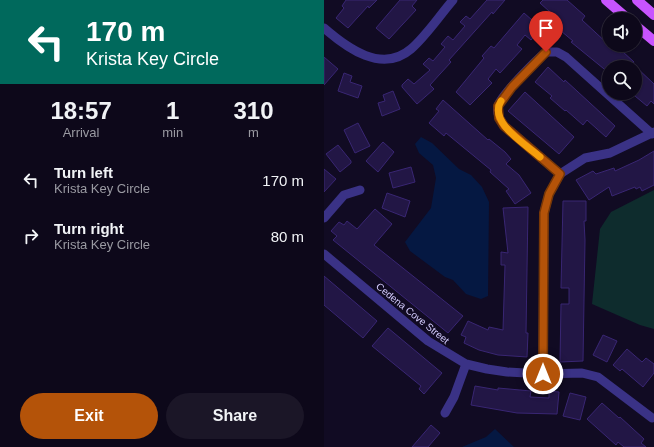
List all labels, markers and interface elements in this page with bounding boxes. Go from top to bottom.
pin [529,11,563,52]
map controls [602,12,642,100]
button: sound [602,12,642,52]
icon: left [20,16,72,68]
text: 170 m [86,16,165,47]
icon: arrive [535,17,557,39]
text: Krista Key Circle [86,49,219,69]
button: search [602,60,642,100]
text: 18:57 [50,97,112,124]
text: 1 [166,97,179,124]
text: 310 [234,97,274,124]
text: Arrival [63,125,100,140]
text: min [162,125,183,140]
text: m [248,125,259,140]
text: Turn left [54,164,113,181]
icon: left [20,169,42,191]
text: 170 m [262,172,304,189]
text: Krista Key Circle [54,181,150,196]
text: Turn right [54,220,124,237]
icon: right [20,225,42,247]
text: 80 m [271,228,304,245]
text: Krista Key Circle [54,237,150,252]
street label: Cedena Cove Street [374,281,452,346]
position arrow [522,353,564,395]
button: Exit [20,393,158,439]
button: Share [166,393,304,439]

